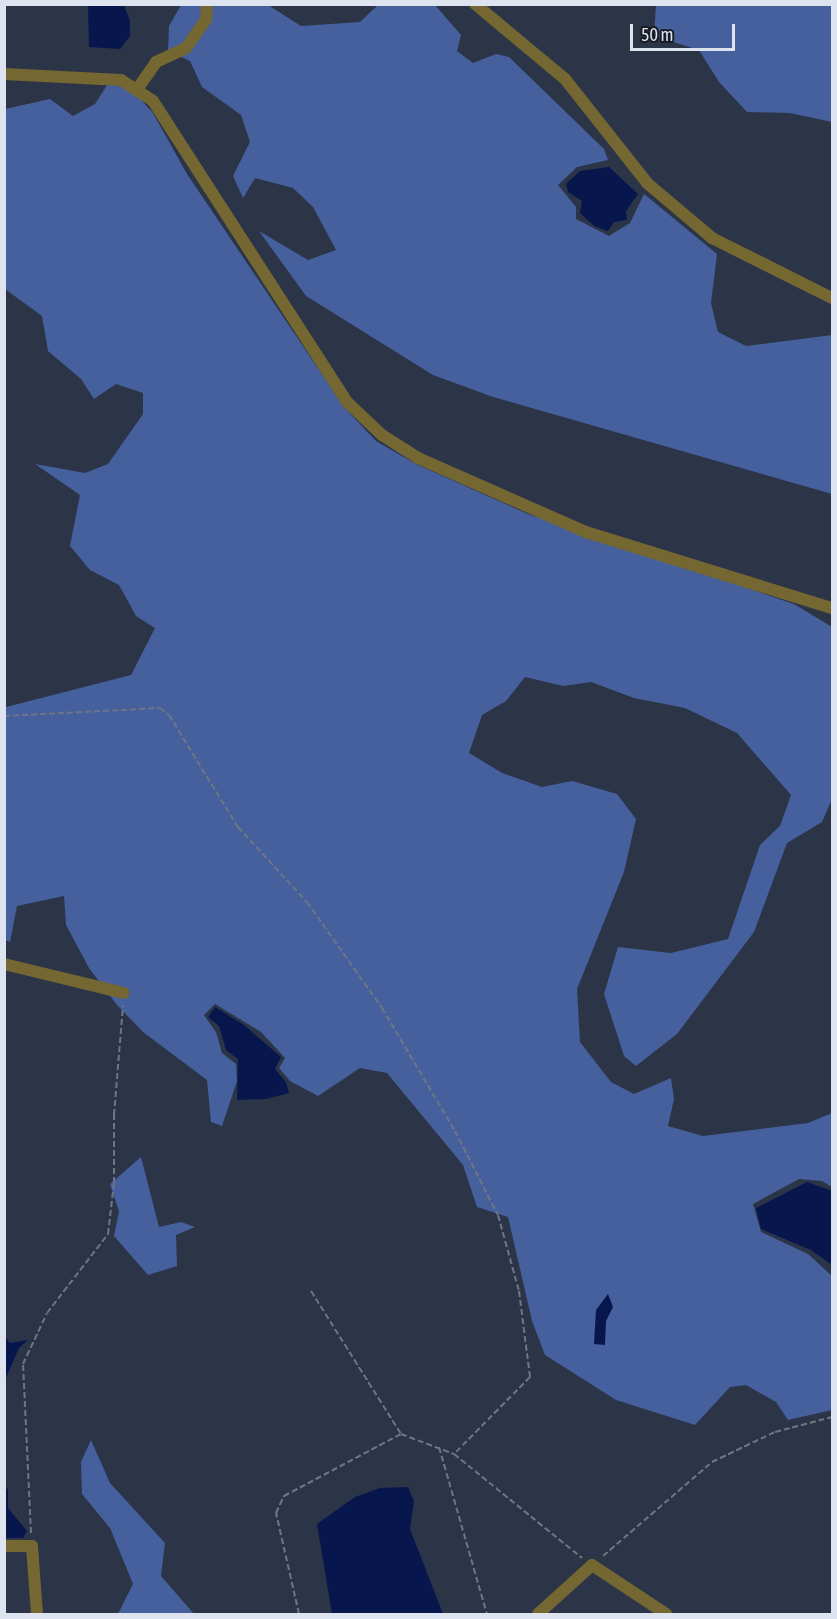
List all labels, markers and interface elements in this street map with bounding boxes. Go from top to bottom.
scale bar [633,12,738,50]
text: 50 m [641,24,673,45]

